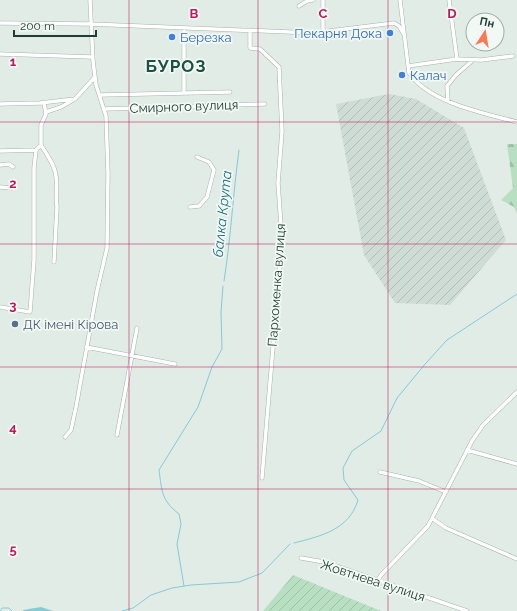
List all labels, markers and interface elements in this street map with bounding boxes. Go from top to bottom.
text: B [190,6,199,21]
text: C [319,6,328,21]
text: D [447,6,457,21]
scale bar [14,12,96,38]
north arrow [465,12,505,52]
text: Пн [478,15,495,31]
text: 200 m [20,19,55,33]
place label: Пекарня Дока [294,26,382,41]
marker: Пекарня Дока [385,28,395,38]
place label: Березка [180,30,232,45]
marker: Березка [167,32,177,42]
text: 1 [10,54,17,69]
district label: БУРОЗ [146,56,206,76]
place label: Калач [410,68,447,83]
marker: Калач [397,70,407,80]
street label: Смирного вулиця [129,97,239,116]
water label: балка Крута [209,170,235,258]
text: 2 [9,176,17,191]
street label: Пархоменка вулиця [265,223,288,347]
text: 3 [9,298,17,313]
place label: ДК імені Кірова [23,317,118,332]
marker: ДК імені Кірова [10,319,20,329]
text: 4 [9,420,17,435]
text: 5 [9,542,17,557]
street label: Жовтнева вулиця [319,556,427,604]

